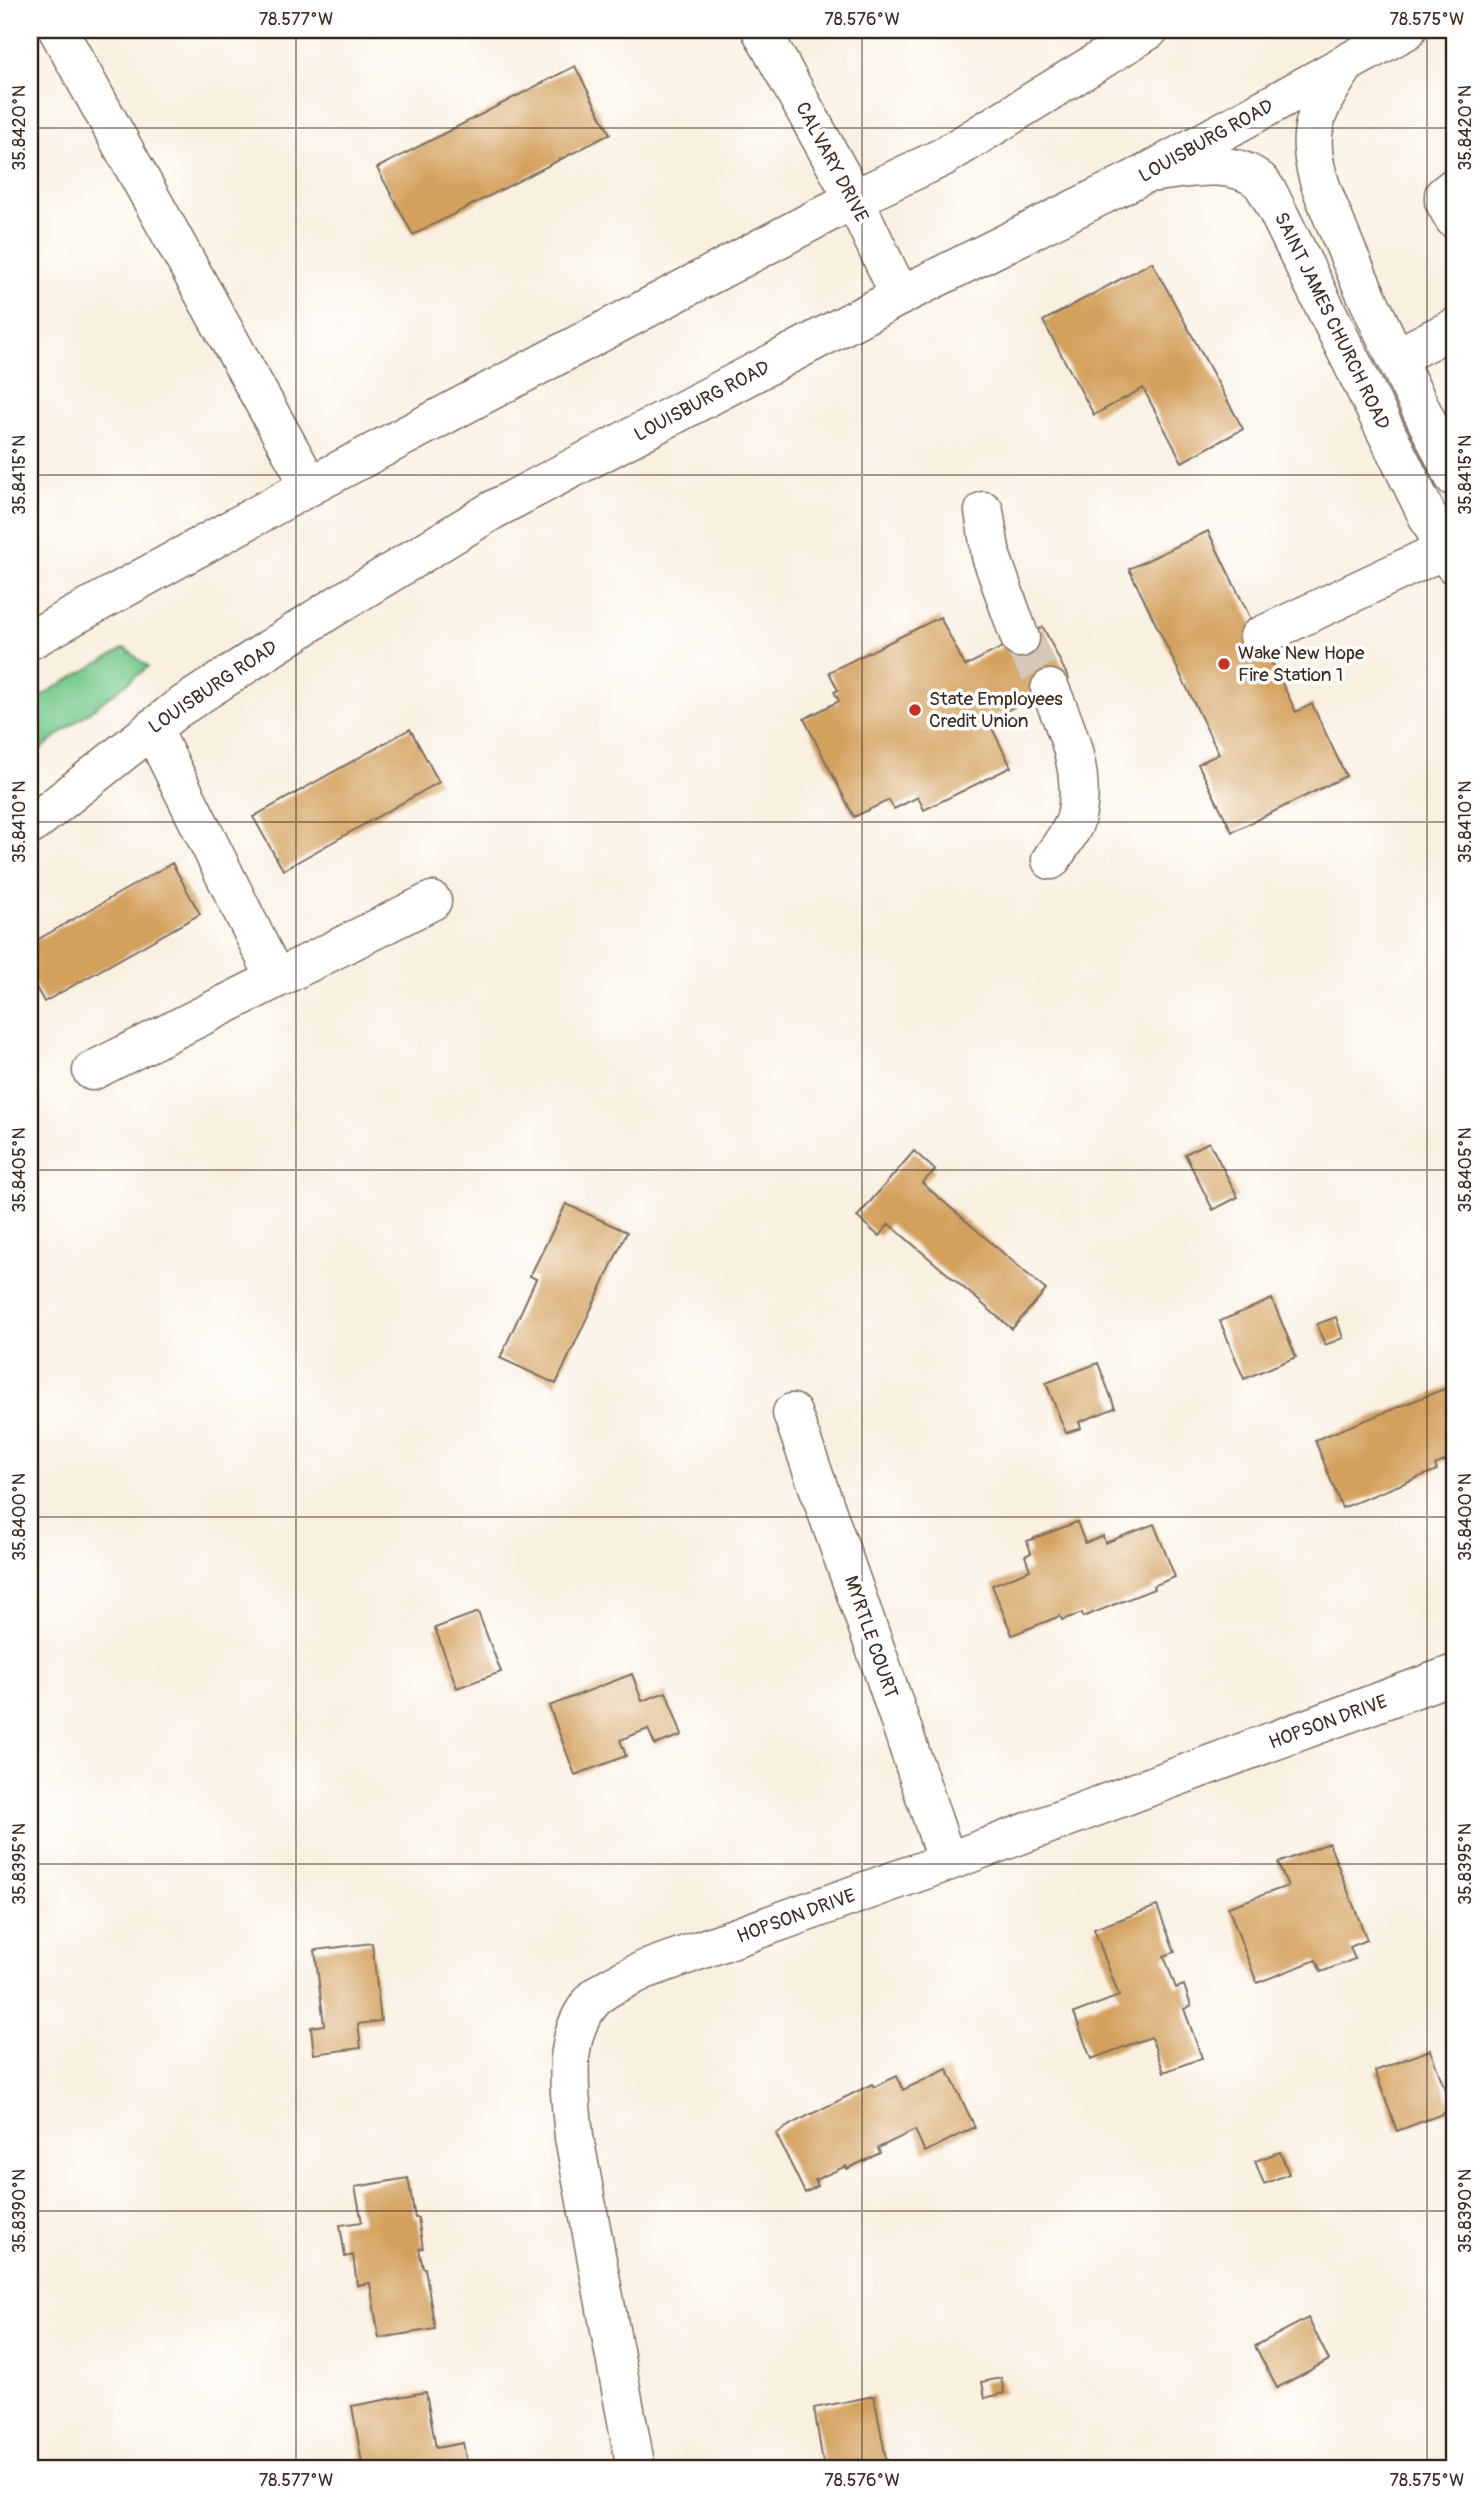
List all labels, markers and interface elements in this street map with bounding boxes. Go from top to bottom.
text: 78.577°W [259,8,333,31]
text: 78.576°W [824,8,900,31]
text: 78.575°W [1390,8,1464,31]
text: 35.8420°N [8,85,31,171]
text: 35.8420°N [1454,85,1477,171]
street label: LOUISBURG ROAD [1135,94,1278,188]
street label: CALVARY DRIVE [790,98,874,226]
street label: SAINT JAMES CHURCH ROAD [1269,208,1395,434]
street label: LOUISBURG ROAD [630,355,774,447]
text: 35.8415°N [8,435,31,515]
text: 35.8415°N [1454,435,1477,515]
street label: LOUISBURG ROAD [144,635,282,739]
place label: Wake New Hope Fire Station 1 [1238,641,1365,687]
marker: Wake New Hope Fire Station 1 [1216,656,1232,672]
place label: State Employees Credit Union [929,687,1063,733]
marker: State Employees Credit Union [907,702,923,718]
text: 35.8410°N [8,781,31,863]
text: 35.8410°N [1454,781,1477,863]
text: 35.8405°N [8,1127,31,1213]
text: 35.8405°N [1454,1127,1477,1213]
text: 35.8400°N [8,1473,31,1561]
text: 35.8400°N [1454,1473,1477,1561]
street label: MYRTLE COURT [839,1573,903,1701]
street label: HOPSON DRIVE [1266,1689,1391,1755]
text: 35.8395°N [8,1823,31,1905]
text: 35.8395°N [1454,1823,1477,1905]
street label: HOPSON DRIVE [734,1883,859,1949]
text: 35.8390°N [8,2169,31,2253]
text: 35.8390°N [1454,2169,1477,2253]
text: 78.577°W [259,2469,333,2492]
text: 78.576°W [824,2469,900,2492]
text: 78.575°W [1390,2469,1464,2492]

